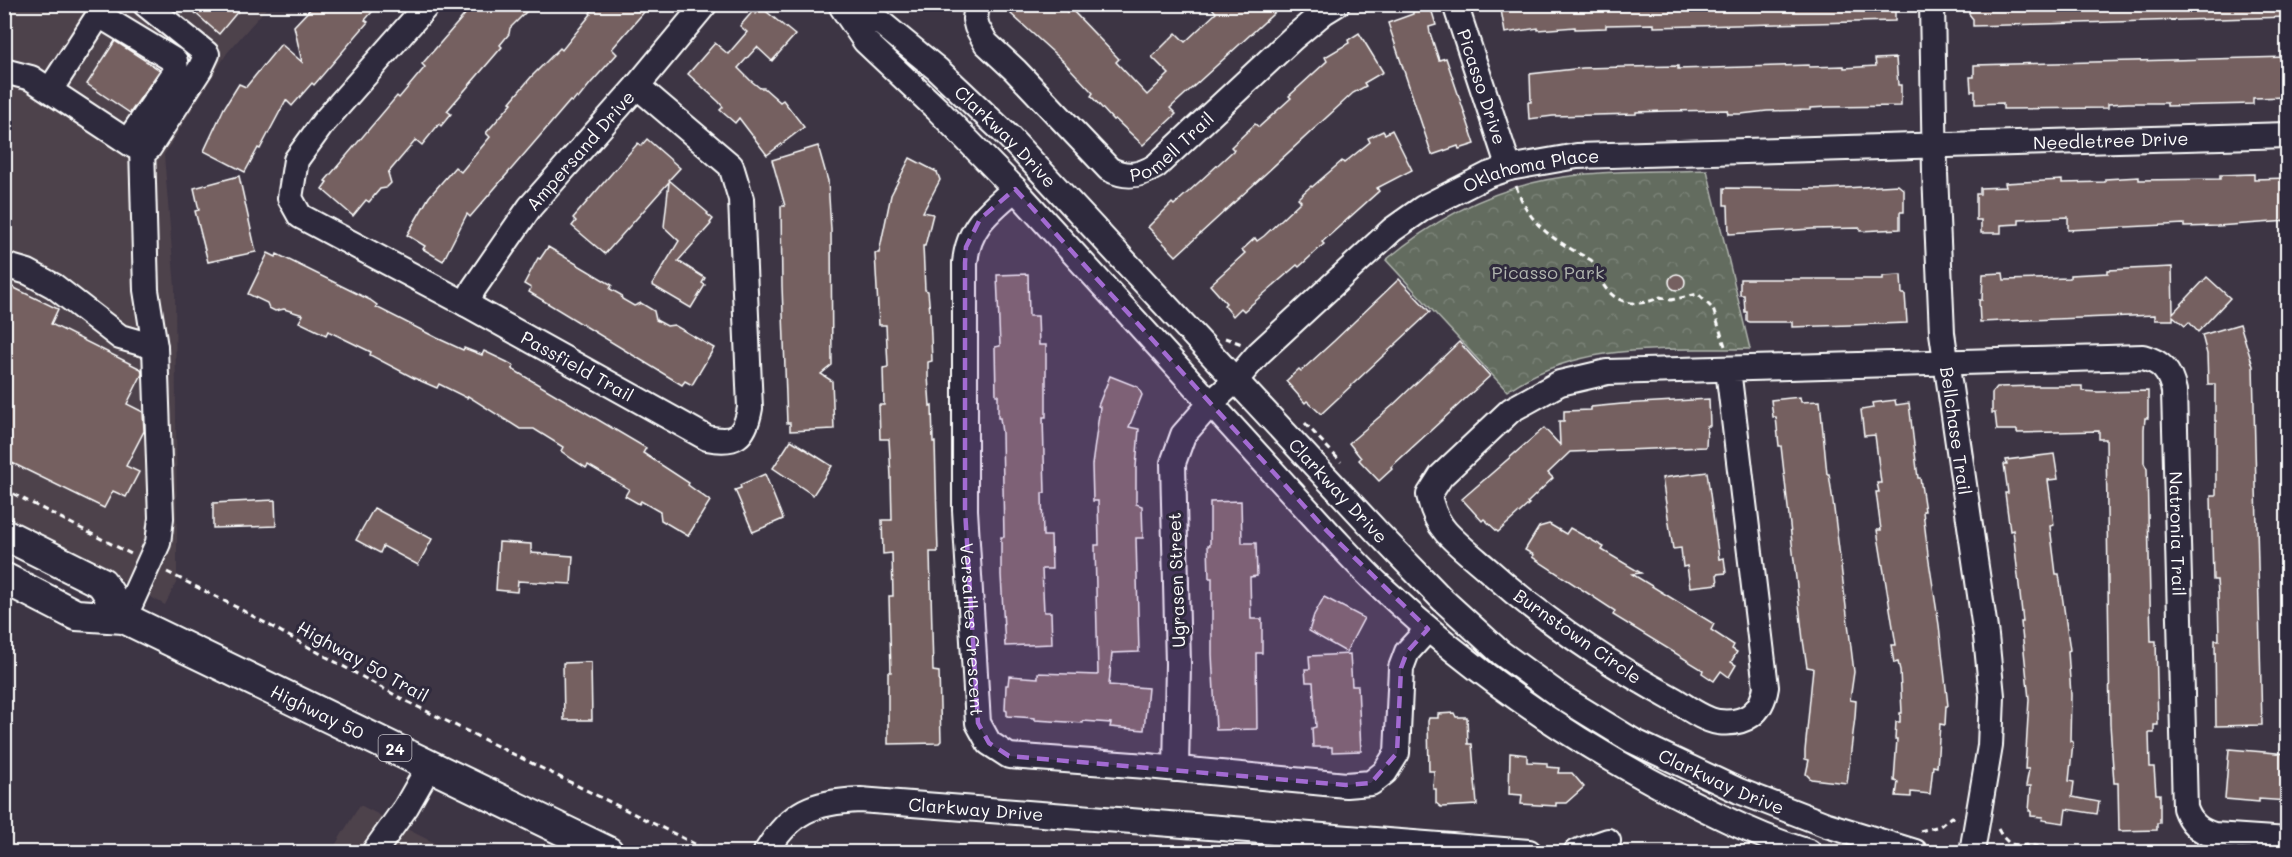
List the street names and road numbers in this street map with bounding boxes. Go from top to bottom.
street label: Picasso Drive [1452,26,1512,147]
street label: Clarkway Drive [950,80,1062,193]
street label: Ampersand Drive [520,85,640,216]
street label: Pomell Trail [1128,106,1219,187]
street label: Needletree Drive [2033,126,2189,155]
street label: Oklahoma Place [1459,143,1599,198]
street label: Passfield Trail [517,325,638,407]
street label: Bellchase Trail [1935,365,1977,497]
street label: Clarkway Drive [1284,433,1393,548]
street label: Natronia Trail [2164,471,2191,596]
street label: Ugrasen Street [1162,512,1190,648]
street label: Versailles Crescent [955,542,990,717]
street label: Burnstown Circle [1509,583,1647,689]
street label: Highway 50 Trail [293,615,433,707]
street label: Highway 50 [267,679,368,744]
road number: 24 [378,735,412,761]
street label: Clarkway Drive [1655,743,1788,819]
street label: Clarkway Drive [908,792,1044,826]

